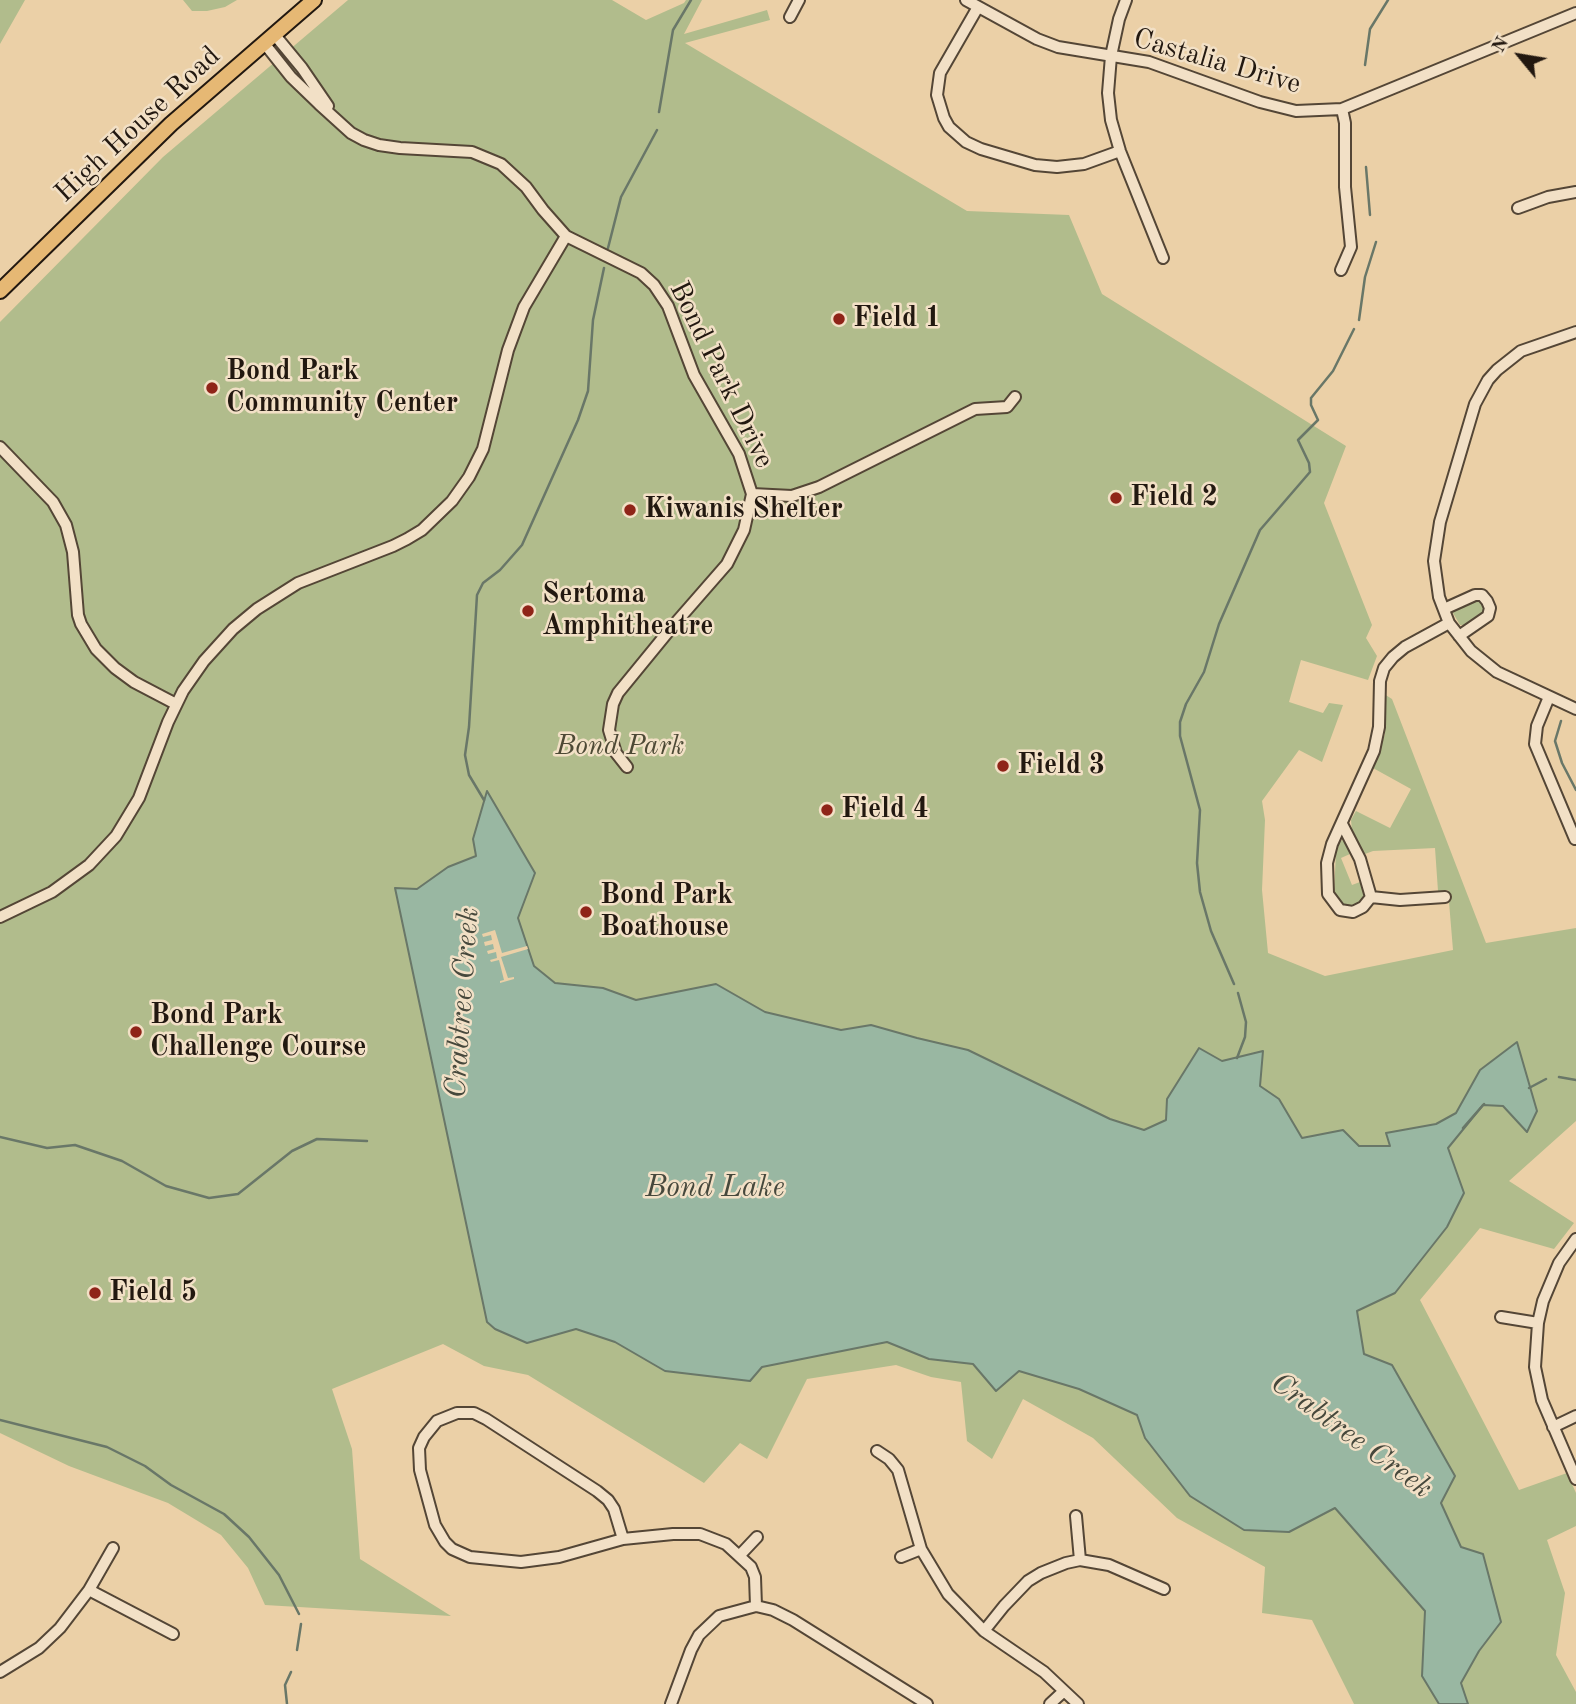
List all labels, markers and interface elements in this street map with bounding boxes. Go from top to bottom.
north arrow [1485,21,1555,91]
street label: Castalia Drive [1129,22,1305,102]
text: N [1490,34,1513,56]
street label: High House Road [48,40,228,210]
street label: Bond Park Drive [661,276,781,474]
place label: Field 1 [853,302,941,336]
marker: Field 1 [831,311,847,327]
place label: Bond Park Community Center [226,355,458,421]
marker: Bond Park Community Center [204,380,220,396]
place label: Field 2 [1130,481,1218,515]
marker: Field 2 [1108,490,1124,506]
place label: Kiwanis Shelter [644,493,843,527]
marker: Kiwanis Shelter [622,502,638,518]
place label: Sertoma Amphitheatre [542,578,714,644]
marker: Sertoma Amphitheatre [520,603,536,619]
park label: Bond Park [556,730,684,764]
place label: Field 3 [1017,749,1105,783]
marker: Field 3 [995,758,1011,774]
place label: Field 4 [841,793,929,827]
marker: Field 4 [819,802,835,818]
place label: Bond Park Boathouse [600,879,733,945]
marker: Bond Park Boathouse [578,904,594,920]
water label: Crabtree Creek [438,906,488,1100]
place label: Bond Park Challenge Course [150,999,366,1065]
marker: Bond Park Challenge Course [128,1024,144,1040]
water label: Bond Lake [645,1170,785,1206]
place label: Field 5 [109,1276,197,1310]
marker: Field 5 [87,1285,103,1301]
water label: Crabtree Creek [1263,1365,1439,1507]

